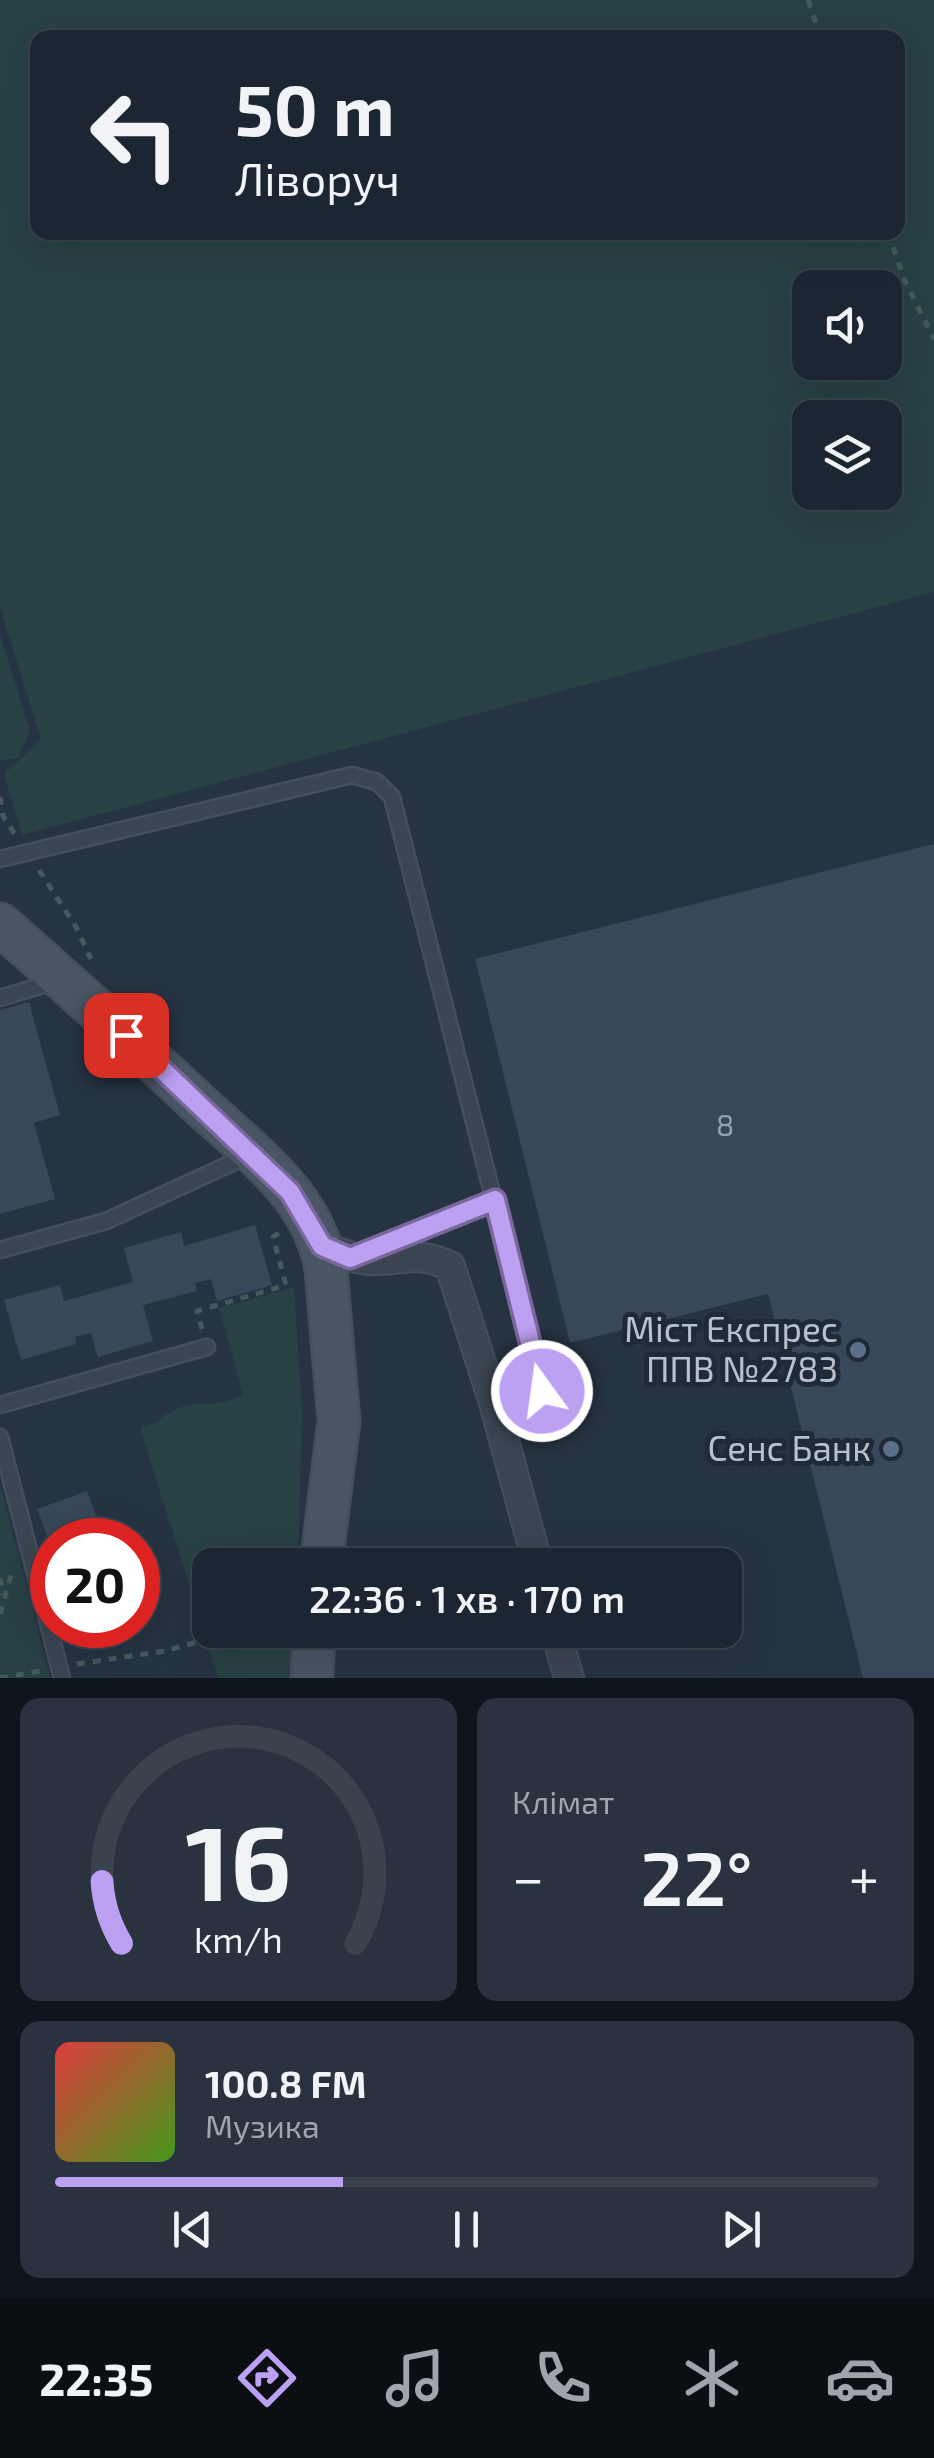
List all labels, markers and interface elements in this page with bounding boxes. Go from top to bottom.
text: 50 m [235,66,395,150]
icon: left [70,70,200,200]
text: Ліворуч [235,151,400,205]
map controls [792,270,902,510]
button: sound [792,270,902,380]
button: layers [792,400,902,510]
pin [84,993,169,1078]
icon: arrive [99,1008,154,1063]
house number: 8 [716,1106,734,1142]
place label: Міст Експрес ППВ №2783 [624,1307,838,1389]
position arrow [490,1339,594,1443]
marker: Міст Експрес ППВ №2783 [847,1339,869,1361]
place label: Сенс Банк [708,1426,871,1468]
marker: Сенс Банк [880,1438,902,1460]
speed limit sign: 20 [30,1518,160,1648]
text: 22:36 · 1 хв · 170 m [309,1575,625,1621]
text: Клімат [512,1782,615,1820]
text: 16 [185,1797,292,1922]
text: 22° [640,1831,753,1921]
text: − [512,1843,544,1909]
text: + [849,1843,879,1909]
text: km/h [194,1917,283,1960]
text: 100.8 FM [205,2060,366,2106]
text: Музика [205,2106,320,2144]
icon: previous [165,2202,220,2257]
icon: pause [439,2202,494,2257]
icon: next [714,2202,769,2257]
icon: directions [232,2343,302,2413]
icon: music [380,2343,450,2413]
icon: phone [528,2343,598,2413]
icon: climate [677,2343,747,2413]
icon: car [825,2343,895,2413]
text: 22:35 [39,2351,153,2405]

